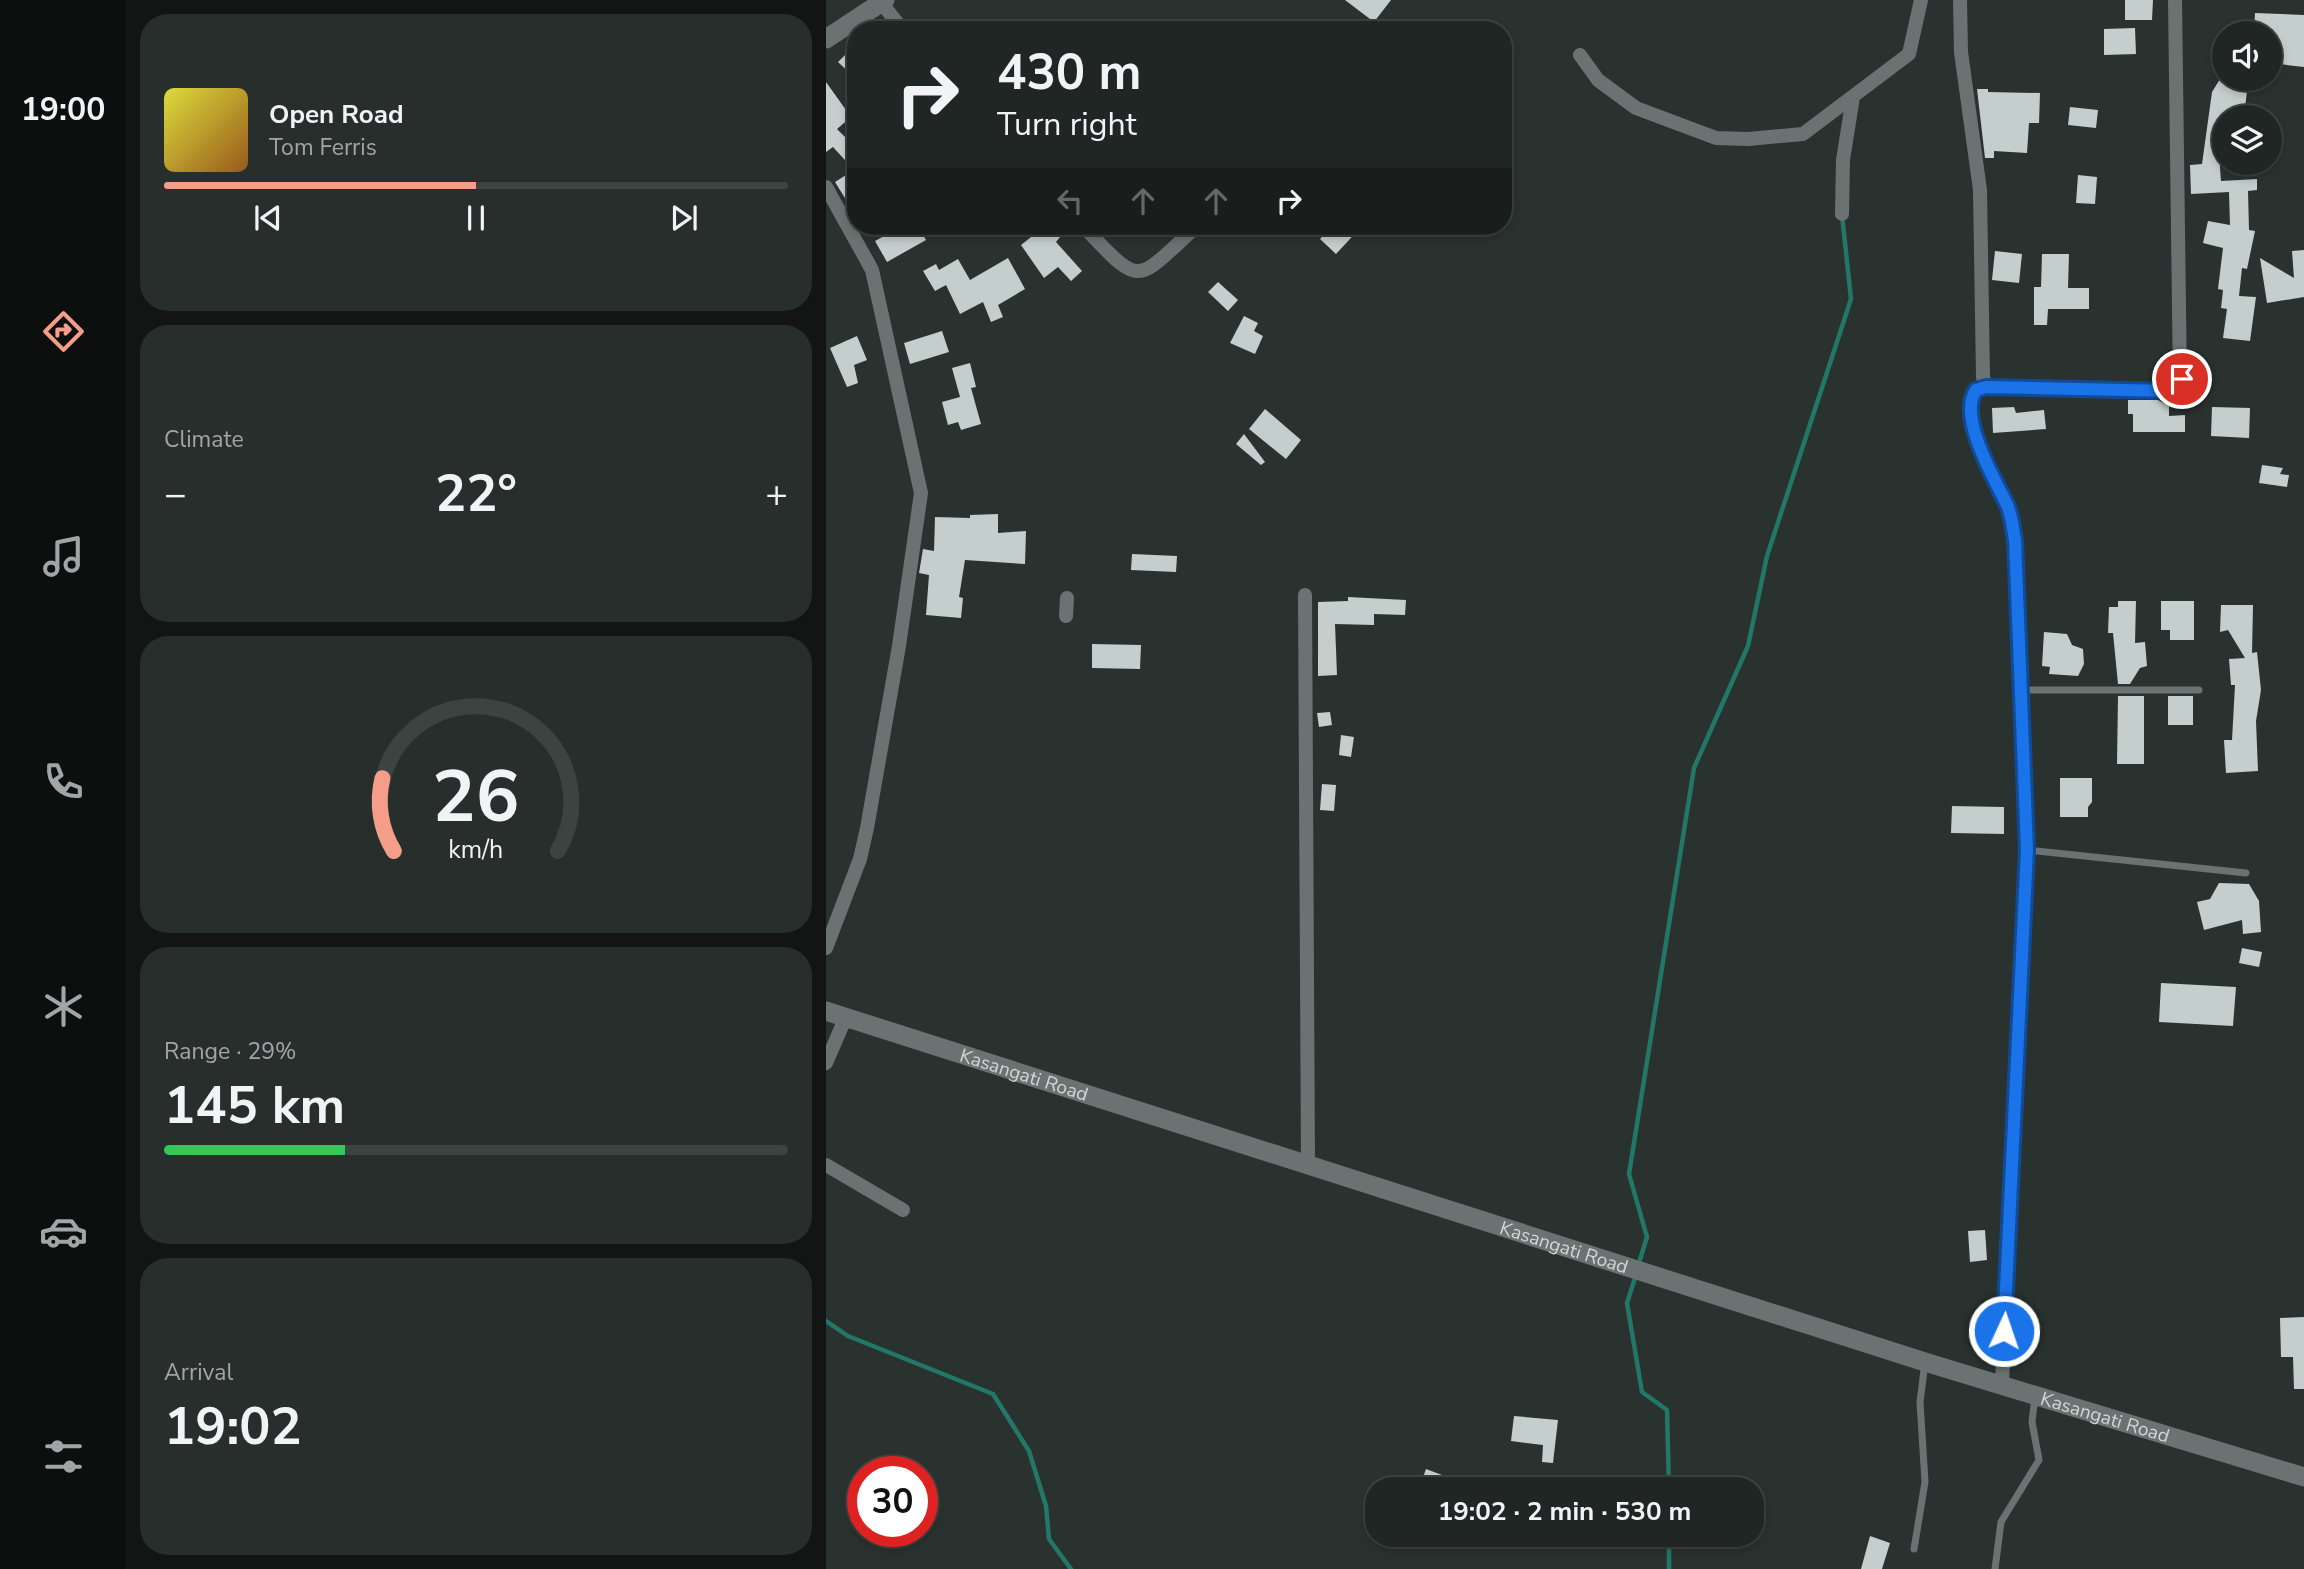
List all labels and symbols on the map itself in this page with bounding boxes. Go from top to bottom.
pin [2152,349,2212,409]
street label: Kasangati Road [956,1043,1091,1108]
street label: Kasangati Road [1496,1215,1631,1280]
position arrow [1967,1294,2041,1368]
street label: Kasangati Road [2037,1386,2173,1449]
speed limit sign: 30 [847,1456,938,1547]

